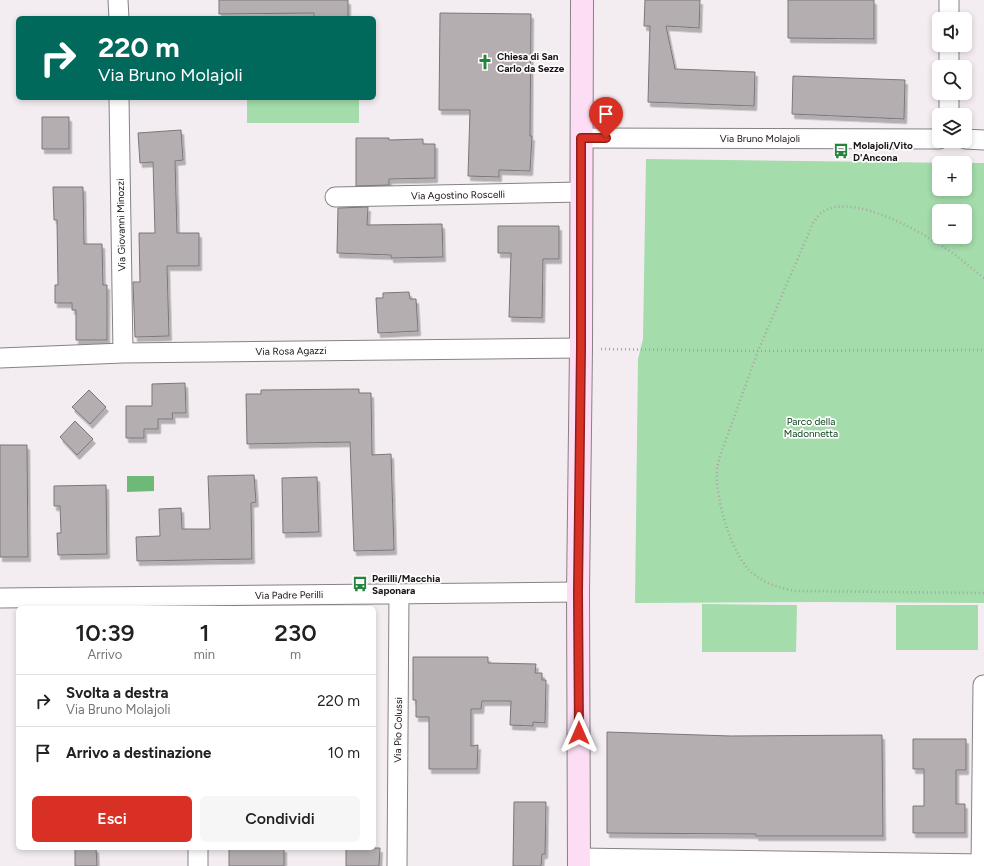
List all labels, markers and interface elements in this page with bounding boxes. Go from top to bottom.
map controls [932,12,972,244]
button: sound [932,12,972,52]
text: 220 m [98,30,180,64]
icon: right [32,32,84,84]
place label: Chiesa di San Carlo da Sezze [497,50,565,75]
church icon: Chiesa di San Carlo da Sezze [476,53,494,71]
button: search [932,60,972,100]
text: Via Bruno Molajoli [98,64,243,86]
pin [589,97,623,138]
icon: arrive [595,103,617,125]
button: layers [932,108,972,148]
street label: Via Bruno Molajoli [720,132,800,145]
place label: Molajoli/Vito D'Ancona [853,139,913,164]
bus stop icon: Molajoli/Vito D'Ancona [832,142,850,160]
button: + [932,156,972,196]
street label: Via Giovanni Minozzi [114,178,128,272]
street label: Via Agostino Roscelli [411,188,505,202]
button: − [932,204,972,244]
street label: Via Rosa Agazzi [255,344,327,358]
park label: Parco della Madonnetta [784,415,838,440]
place label: Perilli/Macchia Saponara [372,572,440,597]
bus stop icon: Perilli/Macchia Saponara [351,575,369,593]
street label: Via Padre Perilli [255,588,323,602]
text: 10:39 [75,618,135,647]
text: 1 [199,618,209,647]
text: 230 [274,618,317,647]
text: Arrivo [87,647,122,662]
text: min [194,647,215,662]
text: m [290,647,301,662]
text: Svolta a destra [66,684,169,702]
icon: right [32,690,54,712]
text: 220 m [317,692,360,710]
street label: Via Pio Colussi [391,697,405,763]
text: Via Bruno Molajoli [66,702,170,717]
position arrow [558,712,600,754]
icon: arrive [32,742,54,764]
text: Arrivo a destinazione [66,744,211,762]
text: 10 m [328,744,360,762]
button: Esci [32,796,192,842]
button: Condividi [200,796,360,842]

